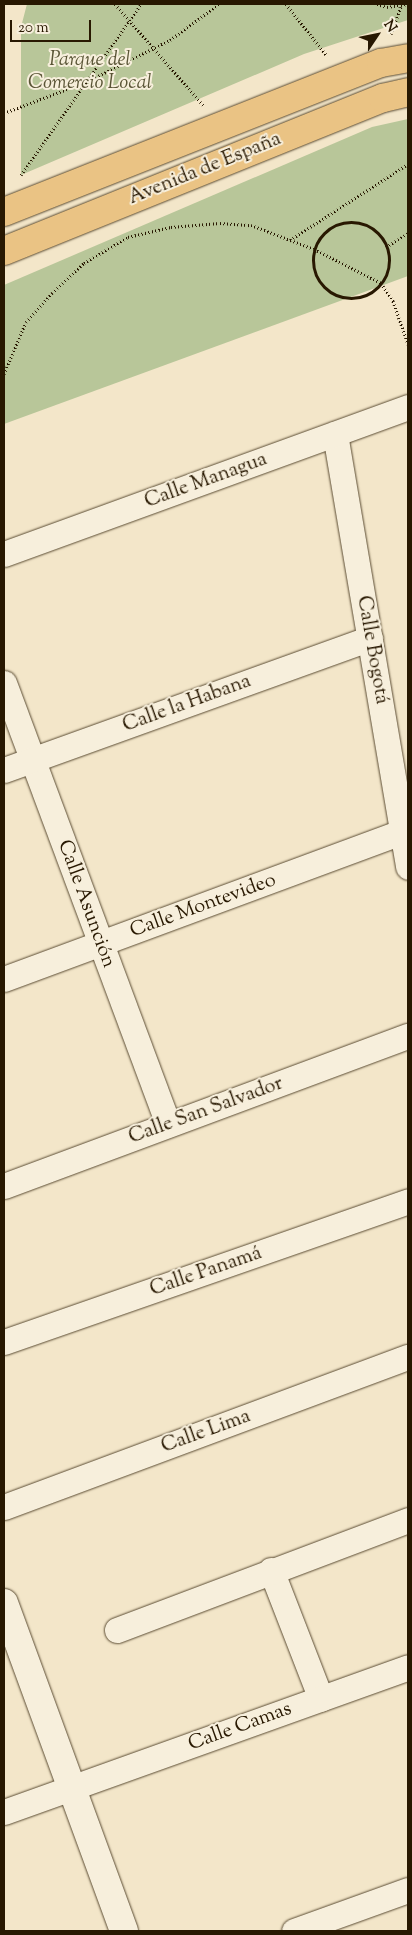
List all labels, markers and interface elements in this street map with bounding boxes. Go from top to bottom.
scale bar [12,10,94,42]
north arrow [352,10,402,60]
text: N [378,16,401,37]
text: 20 m [18,18,49,39]
park label: Parque del Comercio Local [28,49,152,96]
street label: Avenida de España [125,127,285,211]
street label: Calle Managua [142,448,270,514]
street label: Calle Bogotá [351,594,393,706]
street label: Calle la Habana [120,670,254,738]
street label: Calle Asunción [52,837,120,971]
street label: Calle Montevideo [127,868,279,944]
street label: Calle San Salvador [126,1072,286,1150]
street label: Calle Panamá [147,1242,265,1302]
street label: Calle Lima [158,1405,254,1459]
street label: Calle Camas [185,1697,295,1757]

